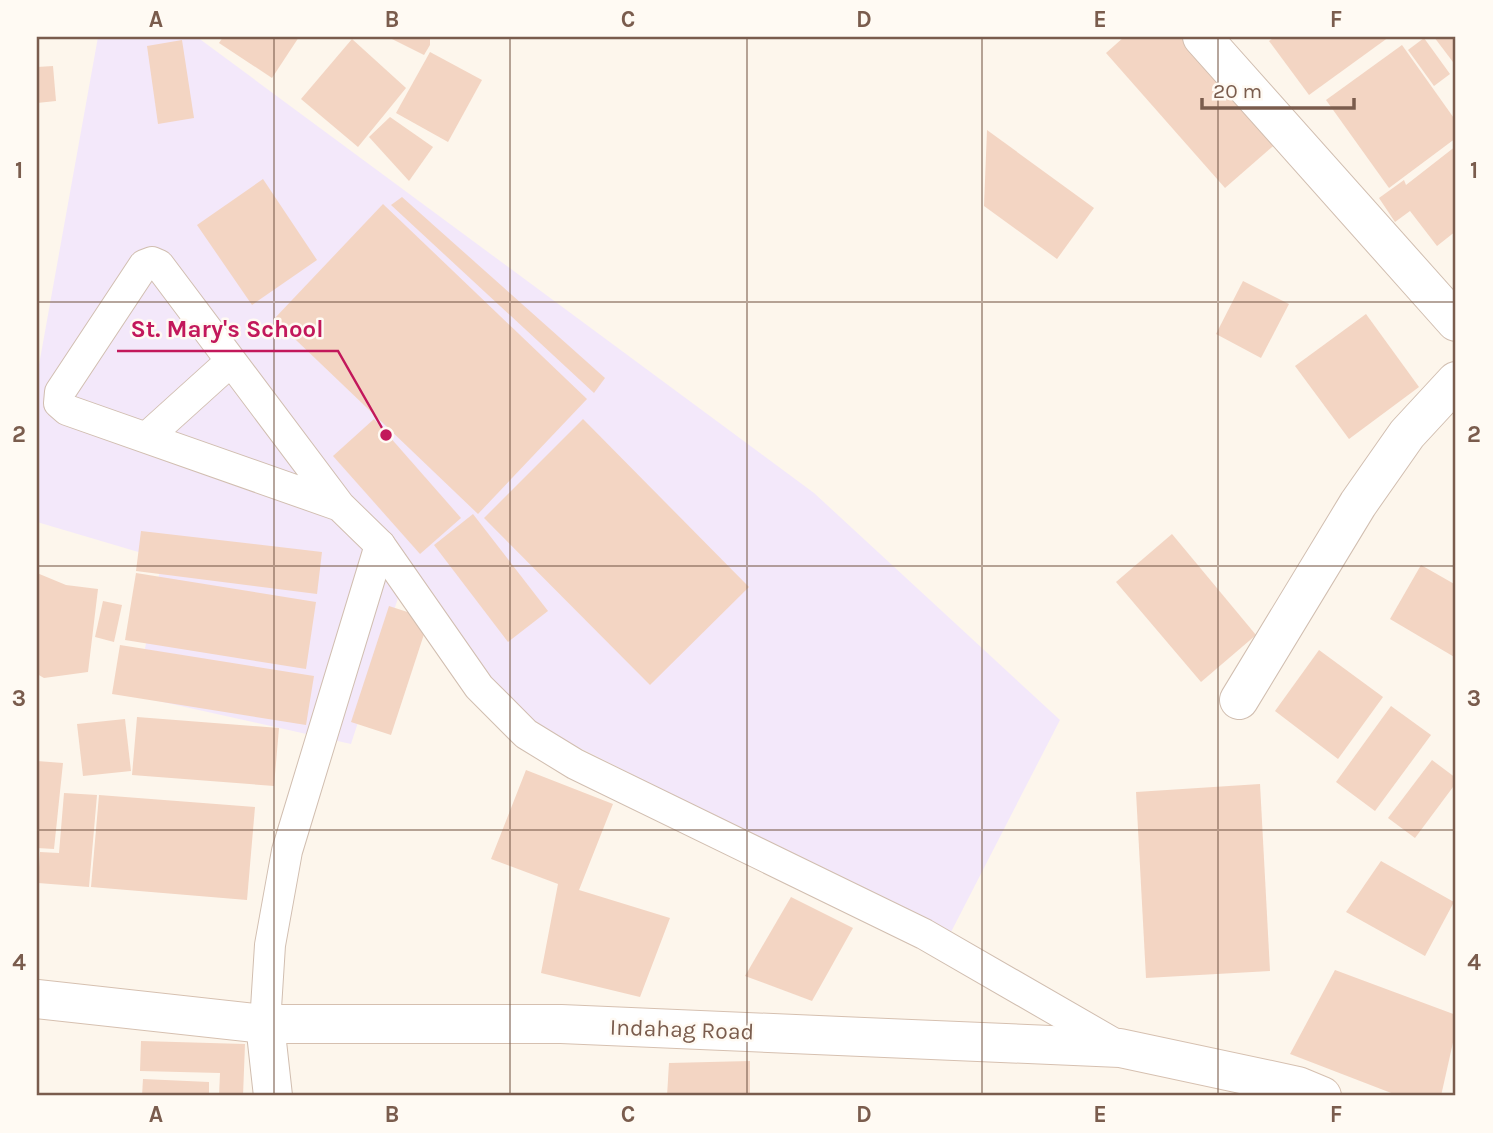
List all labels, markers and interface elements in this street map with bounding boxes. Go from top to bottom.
text: A [149,6,163,33]
text: B [385,6,399,33]
text: C [621,6,635,33]
text: D [856,6,872,33]
text: E [1093,6,1107,33]
text: F [1330,6,1342,33]
scale bar [1202,66,1355,110]
text: 20 m [1213,79,1262,103]
text: 1 [15,157,23,184]
text: 1 [1470,157,1478,184]
callout: St. Mary's School [117,306,338,351]
text: St. Mary's School [130,315,324,343]
text: 2 [12,421,26,448]
text: 2 [1467,421,1481,448]
text: 3 [12,685,26,712]
text: 3 [1467,685,1481,712]
text: 4 [12,949,26,976]
text: 4 [1467,949,1481,976]
street label: Indahag Road [609,1013,755,1046]
text: A [149,1101,163,1128]
text: B [385,1101,399,1128]
text: C [621,1101,635,1128]
text: D [856,1101,872,1128]
text: E [1093,1101,1107,1128]
text: F [1330,1101,1342,1128]

